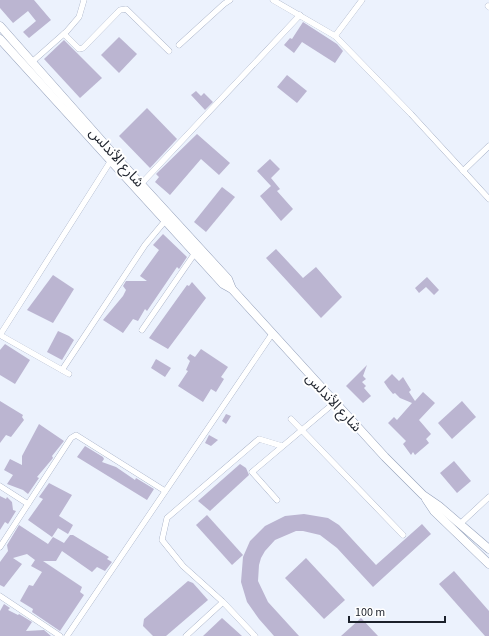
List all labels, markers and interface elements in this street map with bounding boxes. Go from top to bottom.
street label: شارع الأندلس [84,123,149,192]
street label: شارع الأندلس [301,369,366,437]
scale bar [349,598,445,624]
text: 100 m [355,604,385,621]

